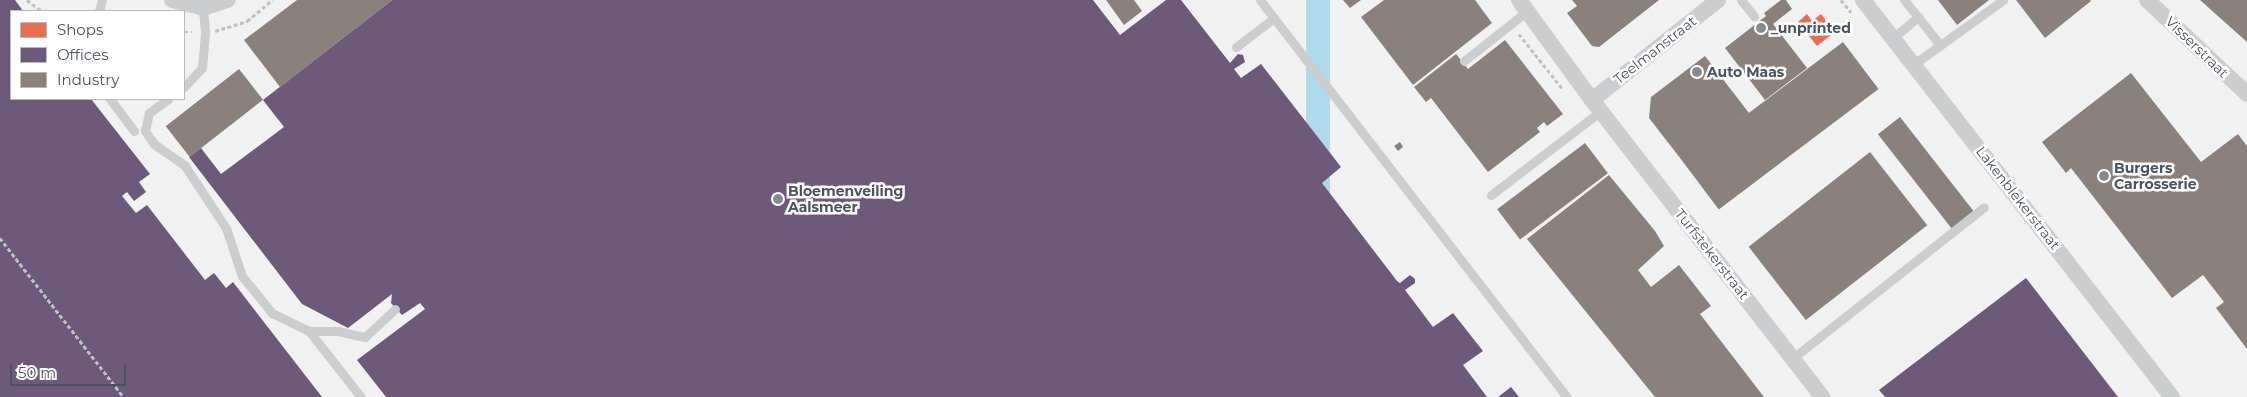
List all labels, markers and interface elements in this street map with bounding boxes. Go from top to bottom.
legend [10,10,185,100]
street label: Teelmanstraat [1610,13,1700,87]
street label: Visserstraat [2162,13,2232,81]
text: Shops [57,20,103,39]
place label: _unprinted [1771,20,1851,36]
marker: _unprinted [1755,22,1767,34]
text: Offices [57,45,109,64]
place label: Auto Maas [1707,64,1784,80]
marker: Auto Maas [1691,66,1703,78]
text: Industry [57,70,119,89]
street label: Lakenblekerstraat [1973,143,2063,253]
place label: Burgers Carrosserie [2114,160,2197,192]
marker: Burgers Carrosserie [2098,170,2110,182]
place label: Bloemenveiling Aalsmeer [788,183,903,216]
marker: Bloemenveiling Aalsmeer [772,193,784,205]
street label: Turfstekerstraat [1671,205,1753,303]
scale bar [12,354,129,386]
text: 50 m [18,363,56,382]

